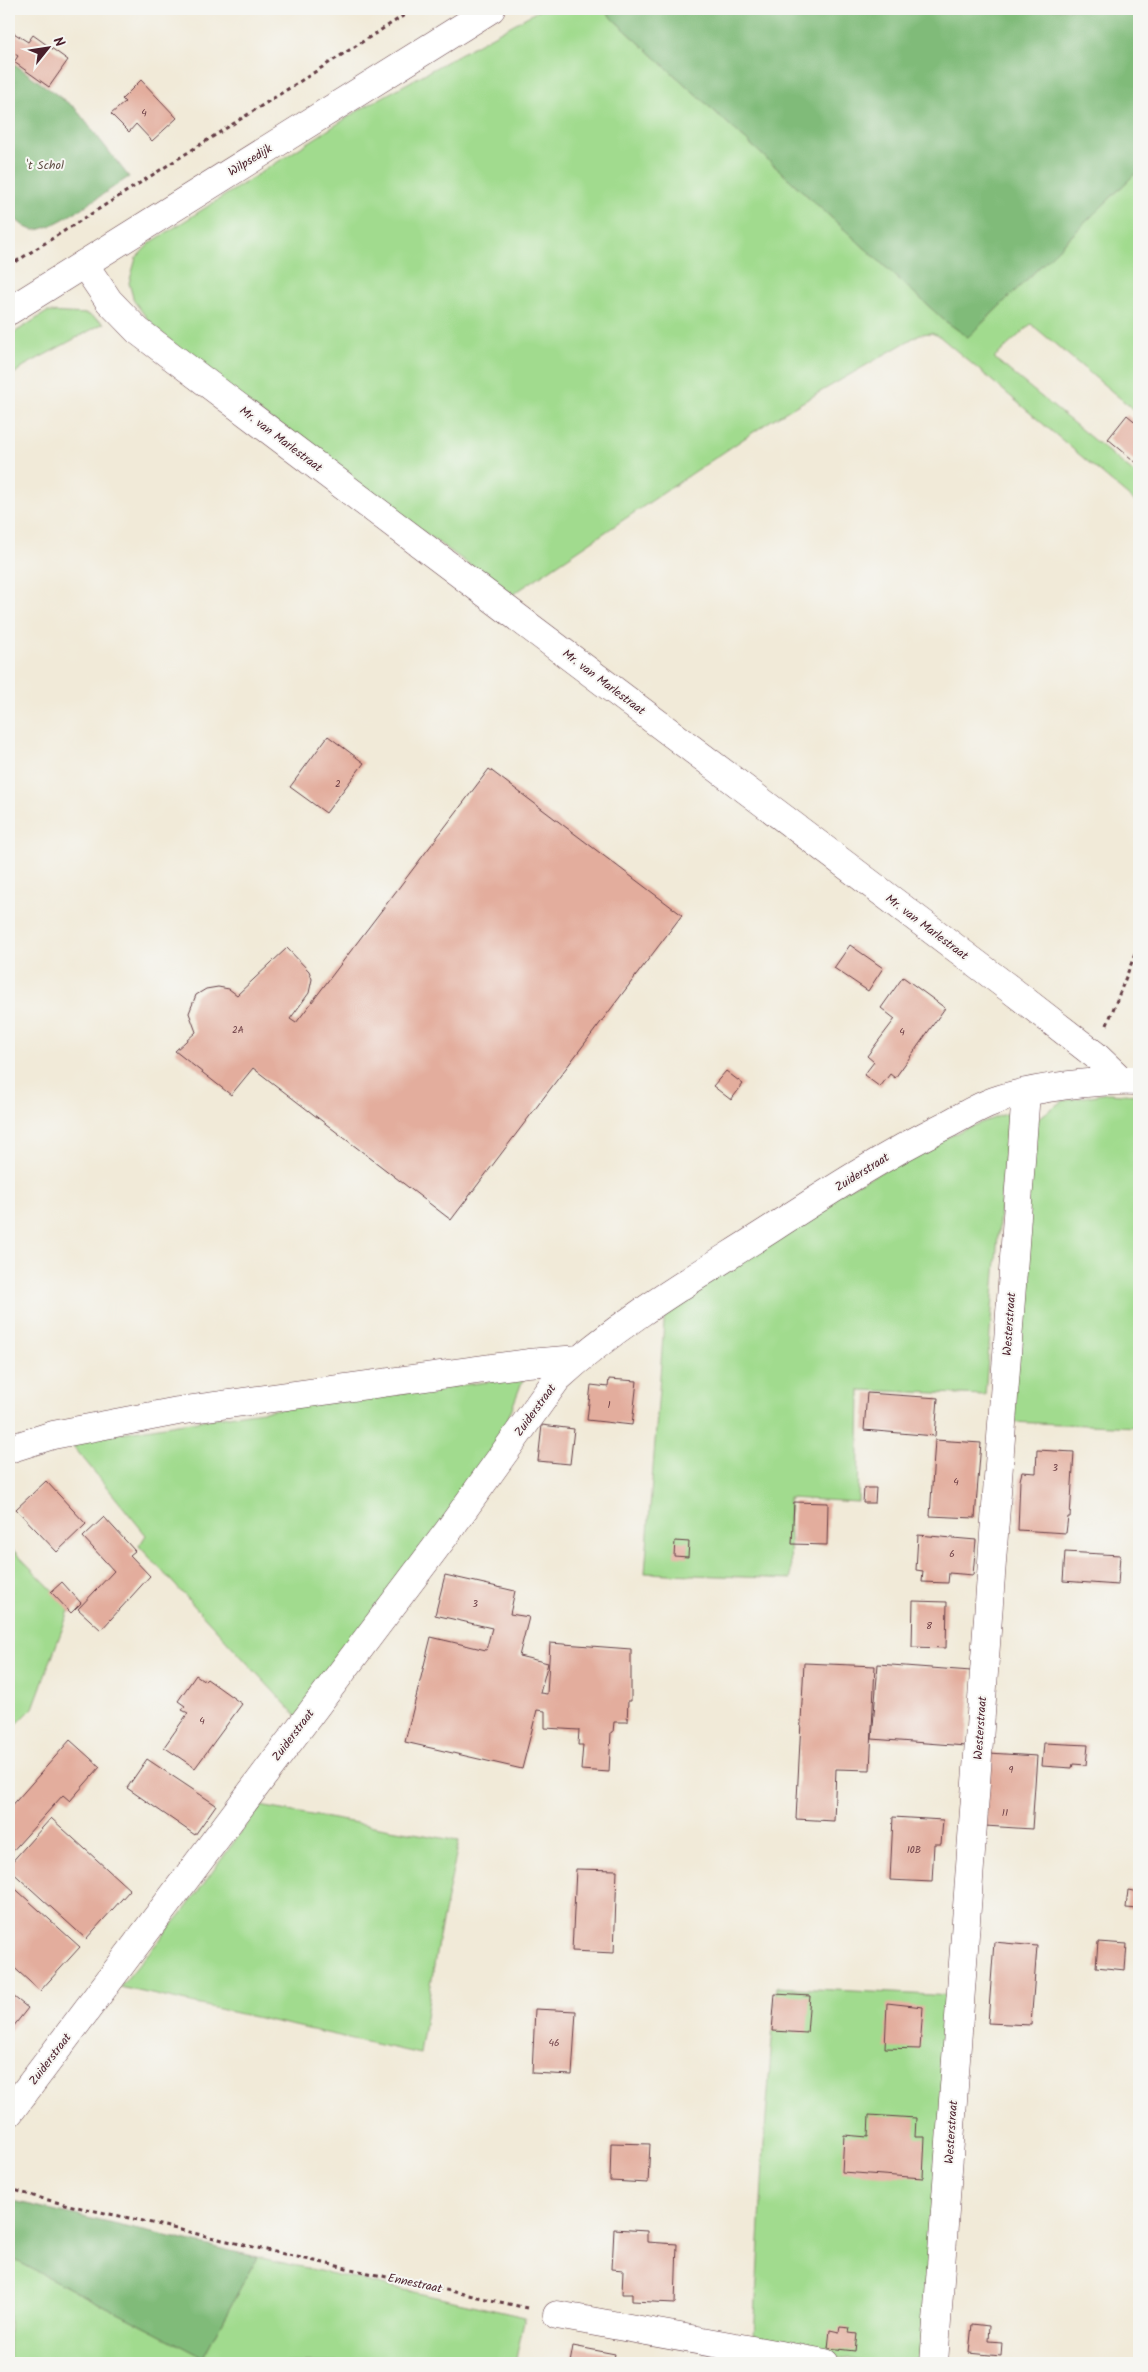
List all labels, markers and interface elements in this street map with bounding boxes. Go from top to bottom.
north arrow [22,22,72,72]
text: N [47,33,70,51]
house number: 4 [141,105,147,121]
street label: Wilpsedijk [224,139,276,181]
park label: 't Schol [26,156,64,175]
street label: Mr. van Marlestraat [235,402,327,477]
street label: Mr. van Marlestraat [558,645,650,720]
house number: 2 [335,776,341,792]
street label: Mr. van Marlestraat [881,890,973,965]
house number: 2A [232,1022,244,1038]
house number: 4 [899,1024,905,1040]
street label: Zuiderstraat [831,1148,893,1197]
street label: Westerstraat [998,1291,1021,1356]
street label: Zuiderstraat [510,1380,561,1441]
house number: 1 [607,1397,611,1413]
house number: 3 [1052,1460,1058,1476]
house number: 4 [953,1474,959,1490]
house number: 6 [949,1546,955,1562]
house number: 3 [472,1596,478,1612]
house number: 8 [926,1618,933,1634]
street label: Westerstraat [969,1695,992,1760]
street label: Zuiderstraat [267,1705,320,1765]
house number: 4 [199,1713,205,1729]
house number: 9 [1009,1762,1014,1778]
house number: 11 [1002,1805,1008,1821]
house number: 10B [907,1842,921,1858]
street label: Zuiderstraat [24,2029,77,2089]
house number: 46 [548,2035,560,2051]
street label: Westerstraat [940,2099,963,2164]
street label: Ennestraat [386,2268,444,2299]

